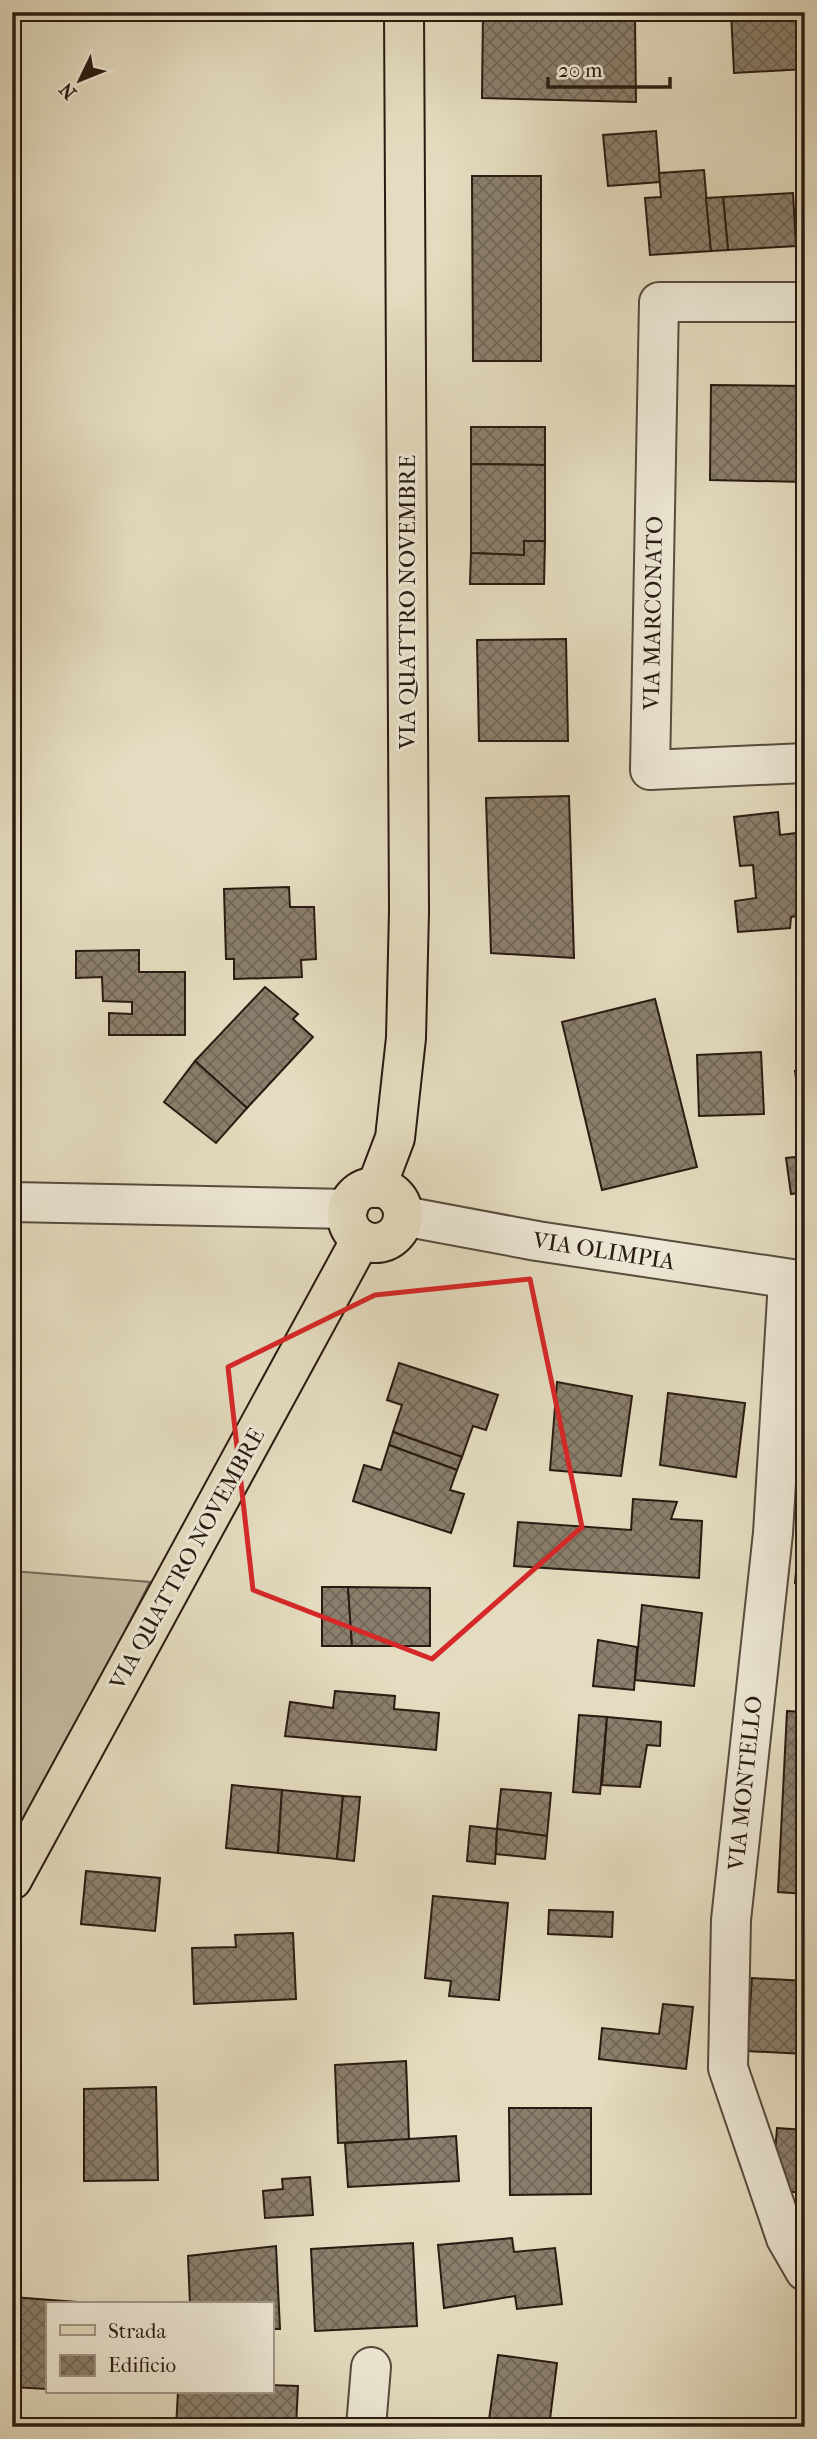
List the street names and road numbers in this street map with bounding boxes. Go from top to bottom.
street label: VIA QUATTRO NOVEMBRE [394,455,421,750]
street label: VIA MARCONATO [638,516,668,711]
street label: VIA OLIMPIA [530,1226,678,1276]
street label: VIA QUATTRO NOVEMBRE [103,1424,270,1695]
street label: VIA MONTELLO [722,1694,768,1873]

